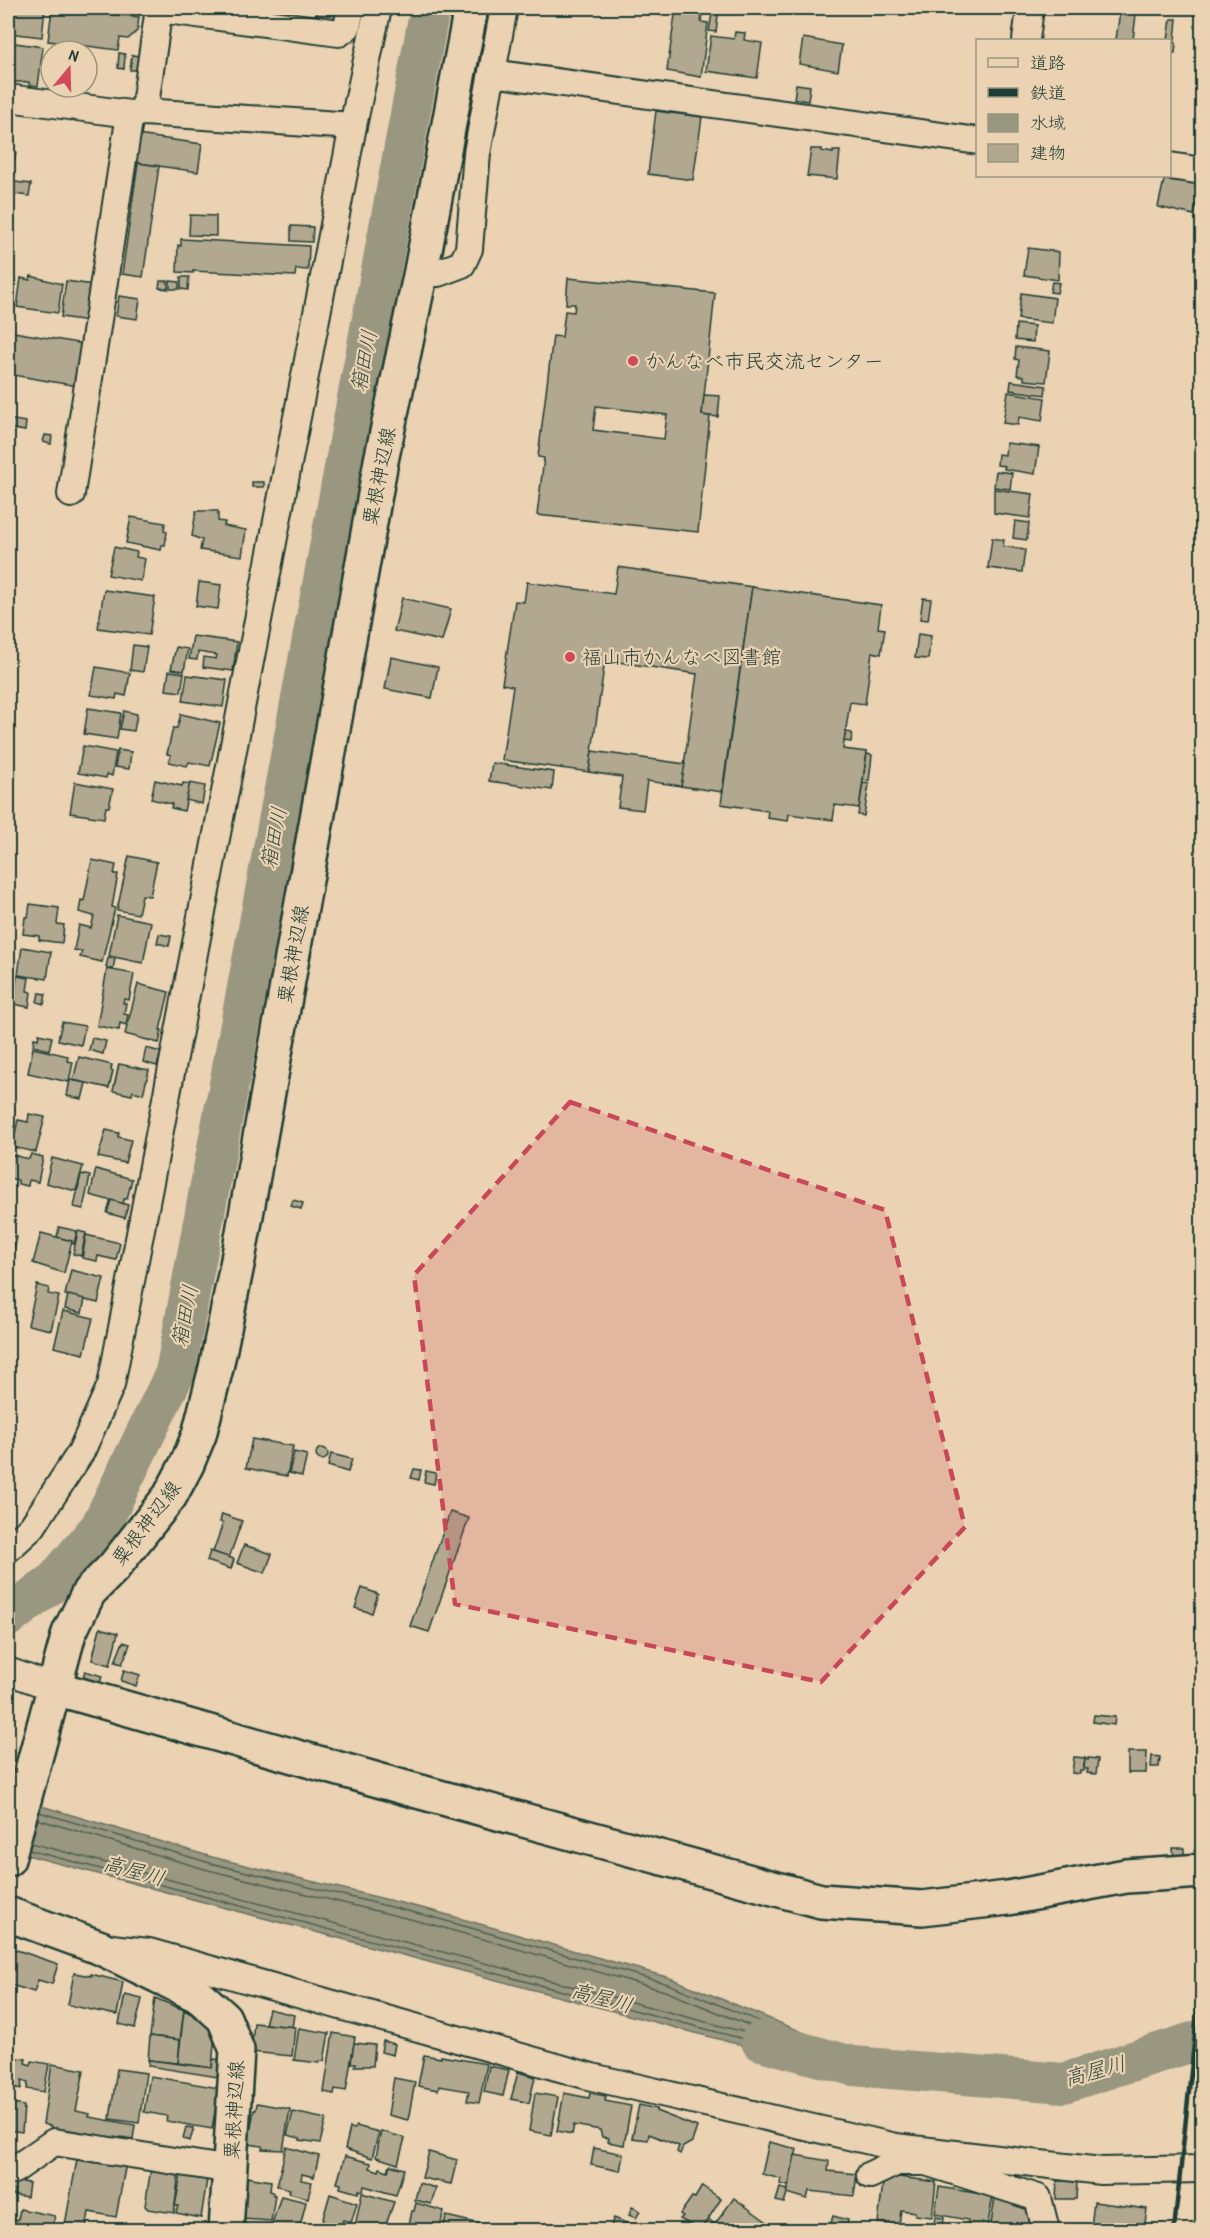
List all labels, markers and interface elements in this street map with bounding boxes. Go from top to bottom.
north arrow [39,39,99,99]
legend [976,39,1171,177]
text: N [66,43,82,67]
text: 道路 [1030,50,1066,75]
text: 鉄道 [1030,80,1066,105]
text: 水域 [1030,110,1066,135]
text: 建物 [1030,140,1066,165]
water label: 箱田川 [343,327,384,395]
place label: かんなべ市民交流センター [645,347,884,374]
marker: かんなべ市民交流センター [626,354,640,368]
street label: 粟根神辺線 [356,424,401,528]
place label: 福山市かんなべ図書館 [582,643,782,670]
marker: 福山市かんなべ図書館 [563,650,577,664]
water label: 箱田川 [253,804,294,872]
street label: 粟根神辺線 [271,902,314,1005]
water label: 箱田川 [164,1282,205,1350]
street label: 粟根神辺線 [105,1475,186,1571]
water label: 高屋川 [100,1848,168,1893]
water label: 高屋川 [568,1975,636,2020]
water label: 高屋川 [1061,2048,1129,2093]
street label: 粟根神辺線 [217,2059,250,2161]

